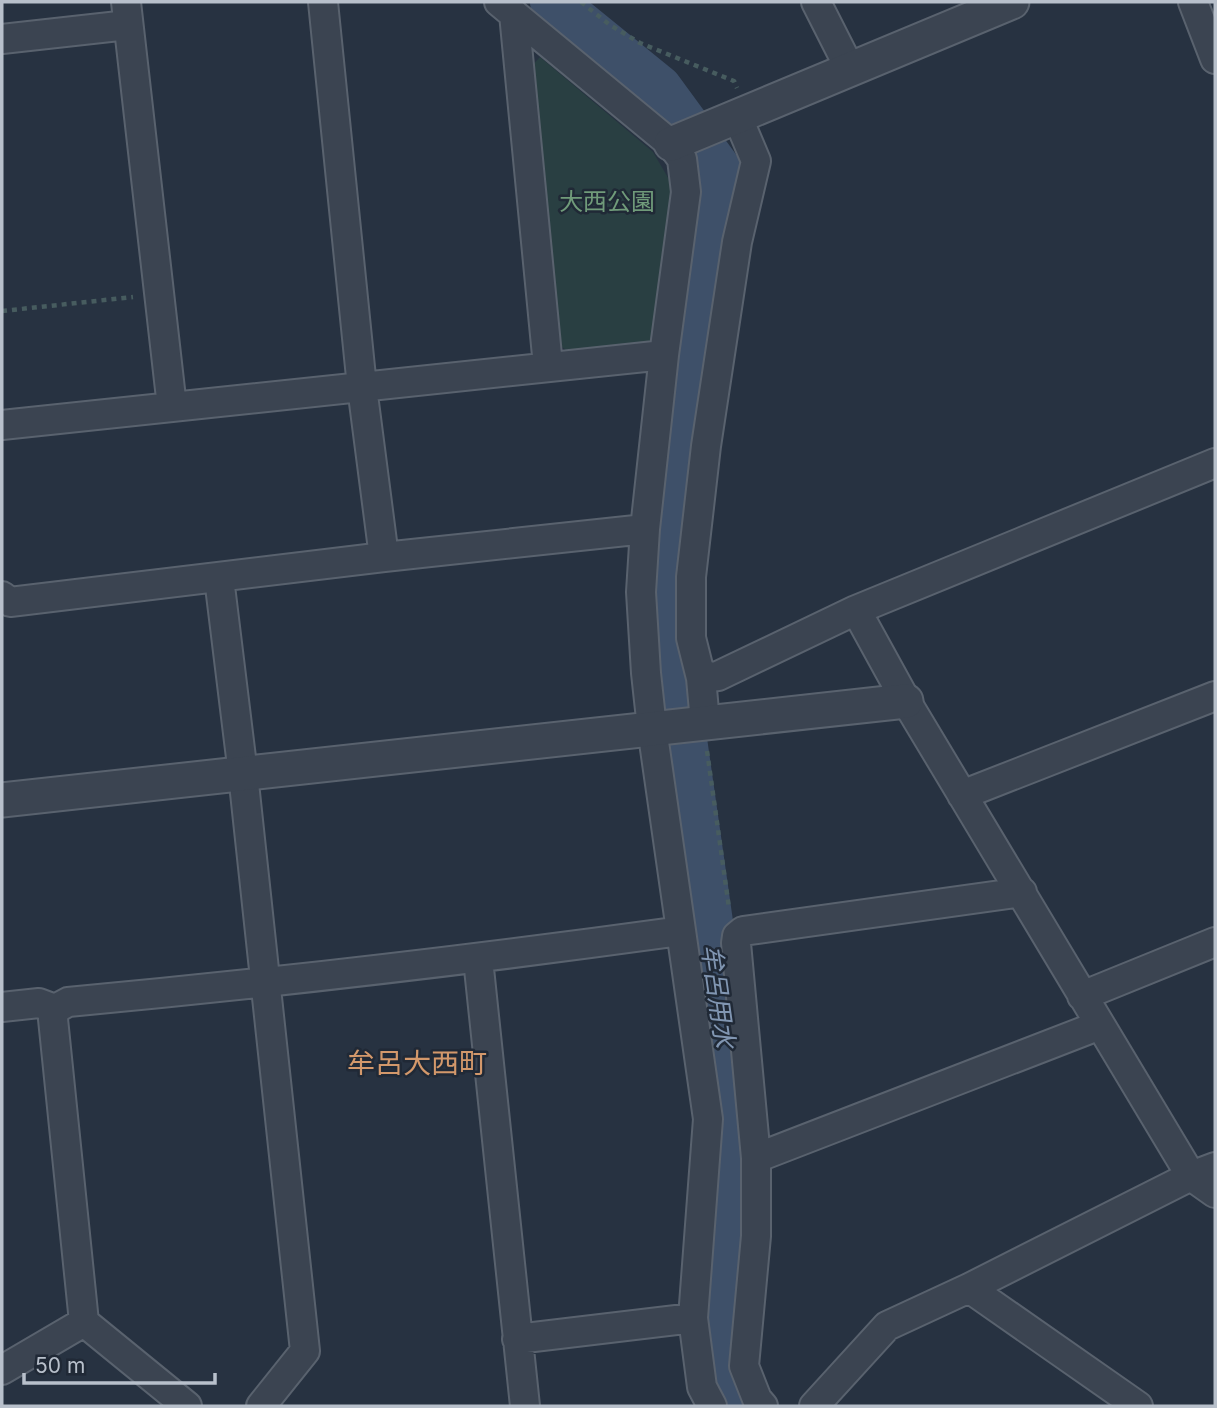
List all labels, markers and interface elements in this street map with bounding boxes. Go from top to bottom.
park label: 大西公園 [559,187,655,216]
water label: 牟呂用水 [696,942,741,1053]
district label: 牟呂大西町 [347,1046,487,1080]
scale bar [24,1342,215,1386]
text: 50 m [35,1353,85,1378]

